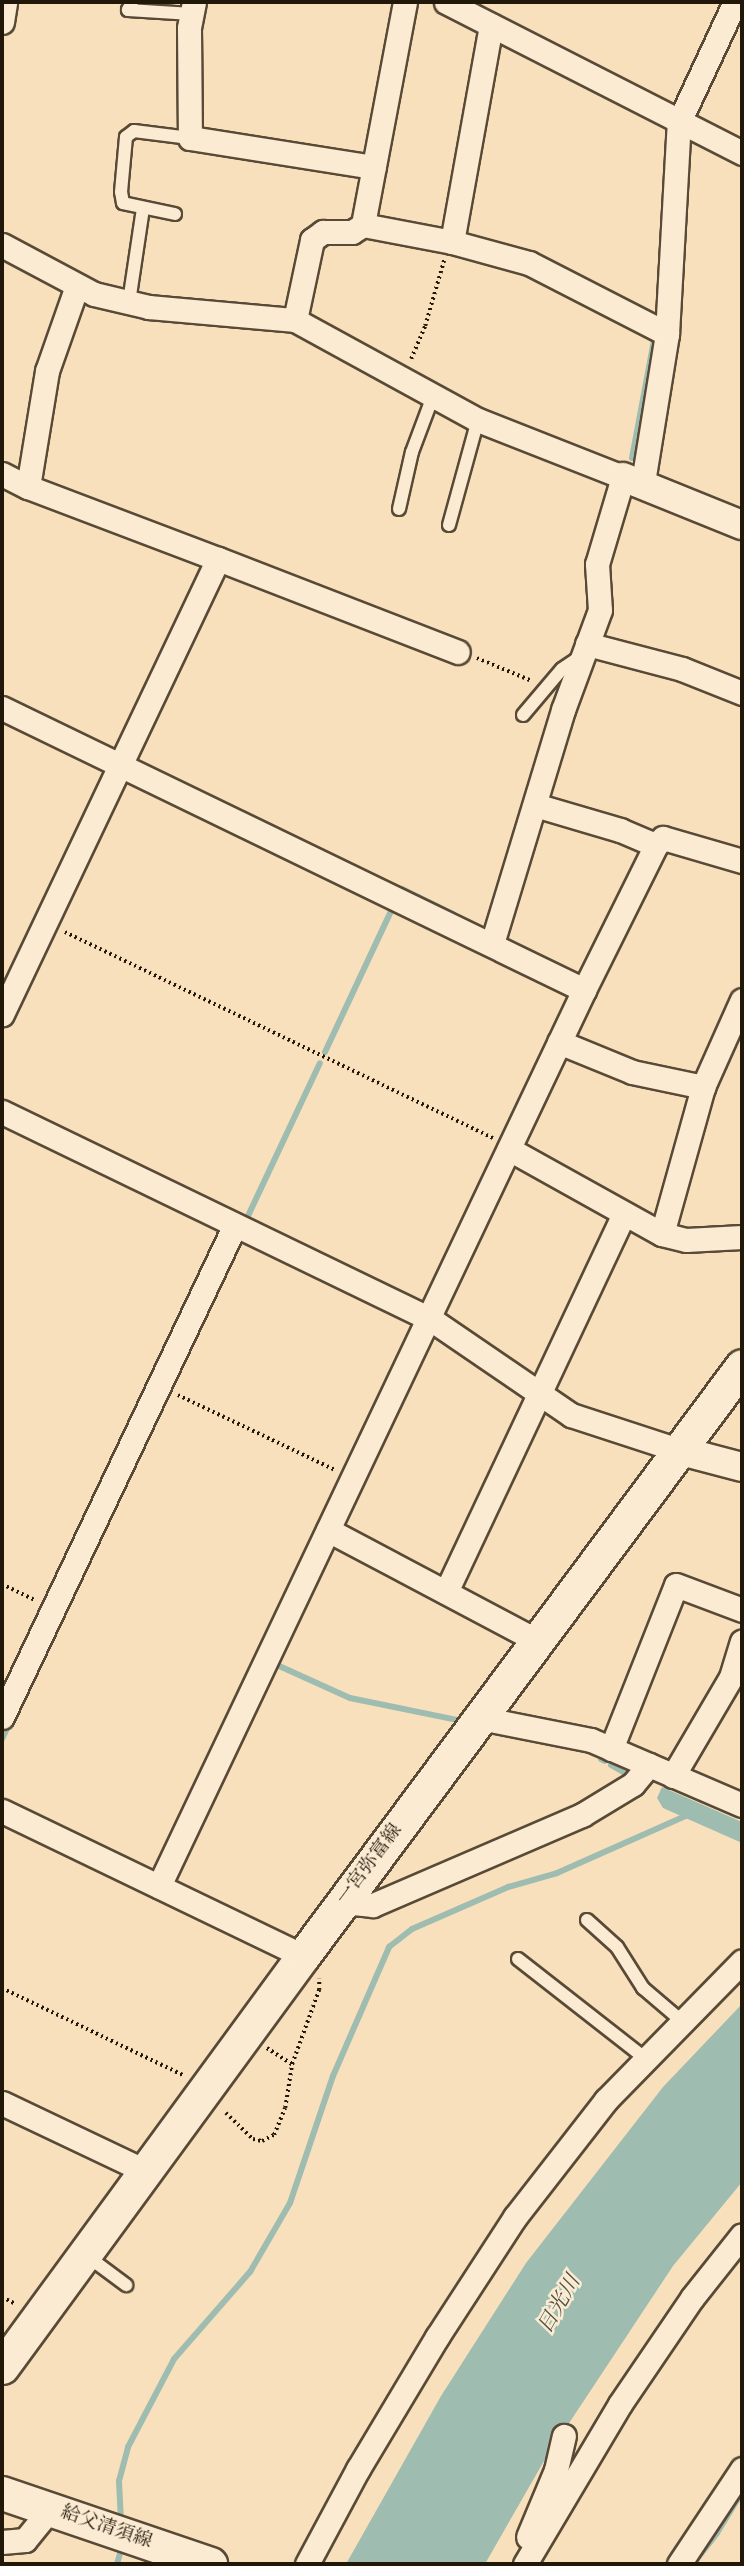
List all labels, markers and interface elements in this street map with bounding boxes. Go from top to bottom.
street label: 一宮弥富線 [332,1820,408,1910]
water label: 日光川 [533,2271,587,2339]
street label: 給父清須線 [57,2502,155,2554]

